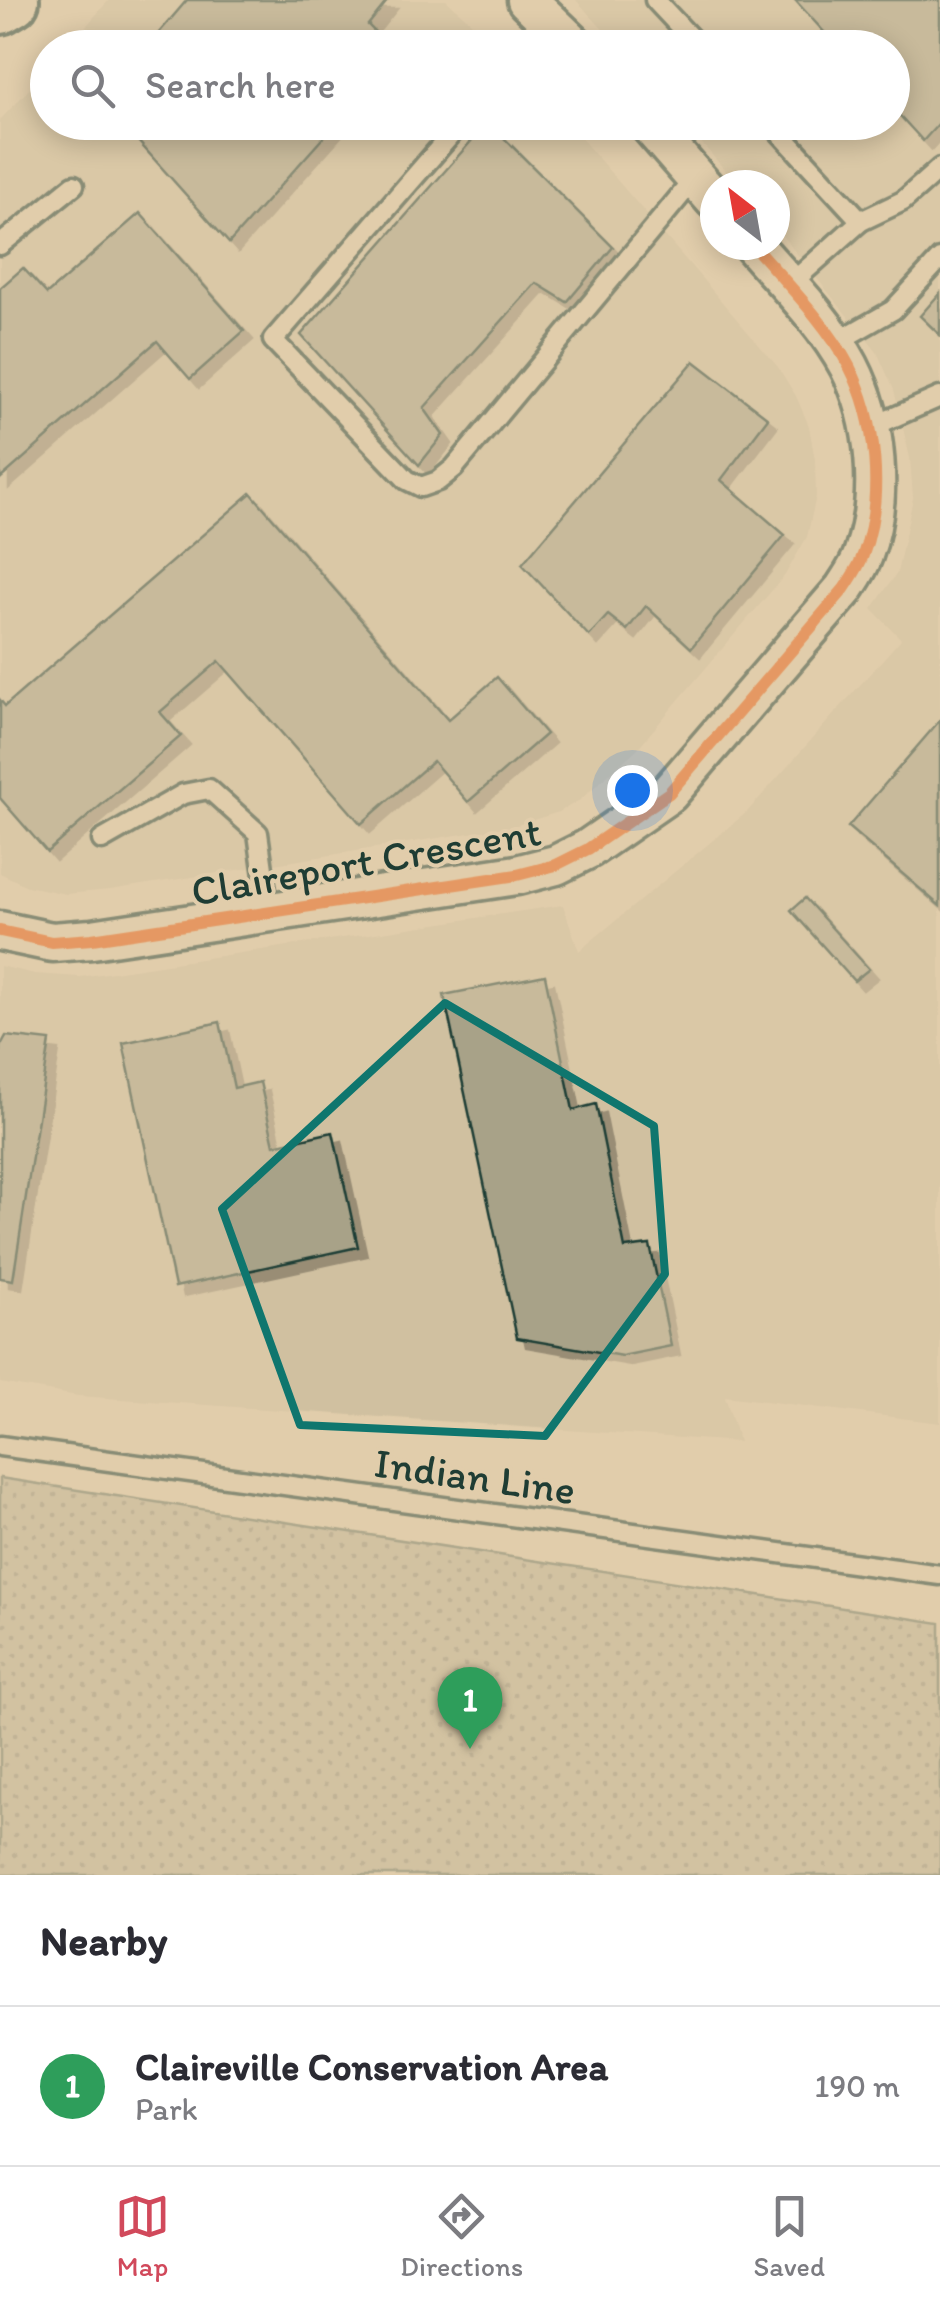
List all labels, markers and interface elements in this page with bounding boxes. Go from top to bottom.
search box [30,30,910,140]
icon: search [65,58,120,113]
text: Search here [145,62,336,108]
north arrow [700,170,790,260]
your location [607,765,658,816]
street label: Claireport Crescent [187,805,545,917]
street label: Indian Line [371,1437,579,1515]
pin: 1 [438,1666,502,1749]
text: Nearby [40,1915,167,1966]
text: Claireville Conservation Area [135,2044,608,2090]
text: 1 [65,2067,80,2105]
text: 190 m [815,2067,900,2105]
text: Park [135,2090,198,2128]
tab: Map [115,2189,170,2283]
tab: Directions [400,2189,523,2283]
tab: Saved [753,2189,825,2283]

